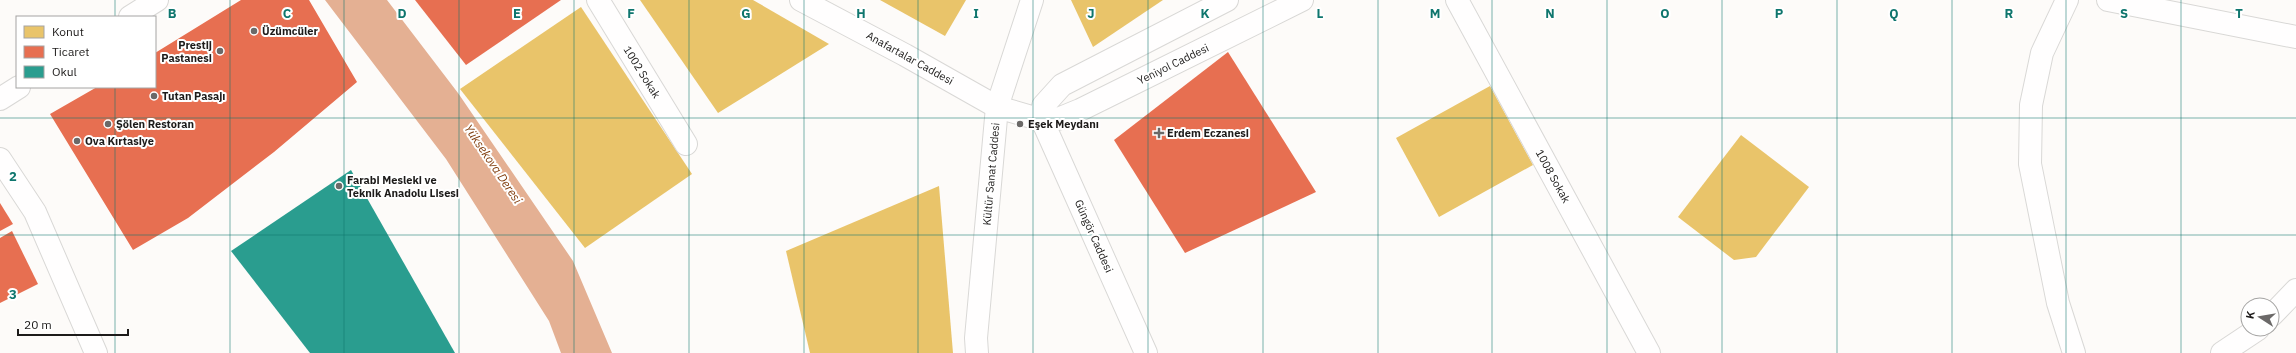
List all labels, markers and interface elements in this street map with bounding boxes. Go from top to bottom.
text: B [168,5,177,22]
text: C [283,5,292,22]
text: D [397,5,407,22]
text: E [513,5,521,22]
text: F [627,5,635,22]
text: G [741,5,751,22]
text: H [856,5,866,22]
text: I [973,5,979,22]
text: J [1087,5,1095,22]
text: K [1200,5,1210,22]
text: L [1317,5,1324,22]
text: M [1430,5,1440,22]
text: N [1545,5,1555,22]
text: O [1660,5,1670,22]
text: P [1775,5,1784,22]
text: Q [1889,5,1899,22]
text: R [2005,5,2014,22]
text: S [2120,5,2128,22]
text: T [2235,5,2243,22]
legend [16,16,156,88]
text: Konut [52,24,84,39]
place label: Üzümcüler [262,24,318,38]
marker: Üzümcüler [249,26,259,36]
street label: Anafartalar Caddesi [864,28,956,88]
place label: Prestij Pastanesi [161,38,212,65]
street label: Yeniyol Caddesi [1135,41,1211,87]
street label: 1002 Sokak [620,43,664,101]
text: Ticaret [52,44,89,59]
marker: Prestij Pastanesi [215,46,225,56]
text: Okul [52,64,77,79]
place label: Tutan Pasajı [162,89,226,103]
marker: Tutan Pasajı [149,91,159,101]
place label: Şölen Restoran [116,117,194,131]
place label: Eşek Meydanı [1028,117,1099,131]
marker: Şölen Restoran [103,119,113,129]
marker: Eşek Meydanı [1015,119,1025,129]
water label: Yüksekova Deresi [461,121,526,207]
street label: Kültür Sanat Caddesi [980,122,1002,226]
place label: Erdem Eczanesi [1167,126,1249,140]
marker: Erdem Eczanesi [1154,128,1164,138]
place label: Ova Kırtasiye [85,134,154,148]
marker: Ova Kırtasiye [72,136,82,146]
street label: 1008 Sokak [1533,147,1574,205]
text: 2 [9,168,17,185]
place label: Farabi Mesleki ve Teknik Anadolu Lisesi [347,173,459,200]
marker: Farabi Mesleki ve Teknik Anadolu Lisesi [334,181,344,191]
street label: Güngör Caddesi [1072,197,1116,275]
text: 3 [9,286,17,303]
north arrow [2240,297,2280,337]
text: K [2243,309,2258,320]
scale bar [18,311,128,337]
text: 20 m [24,317,52,332]

